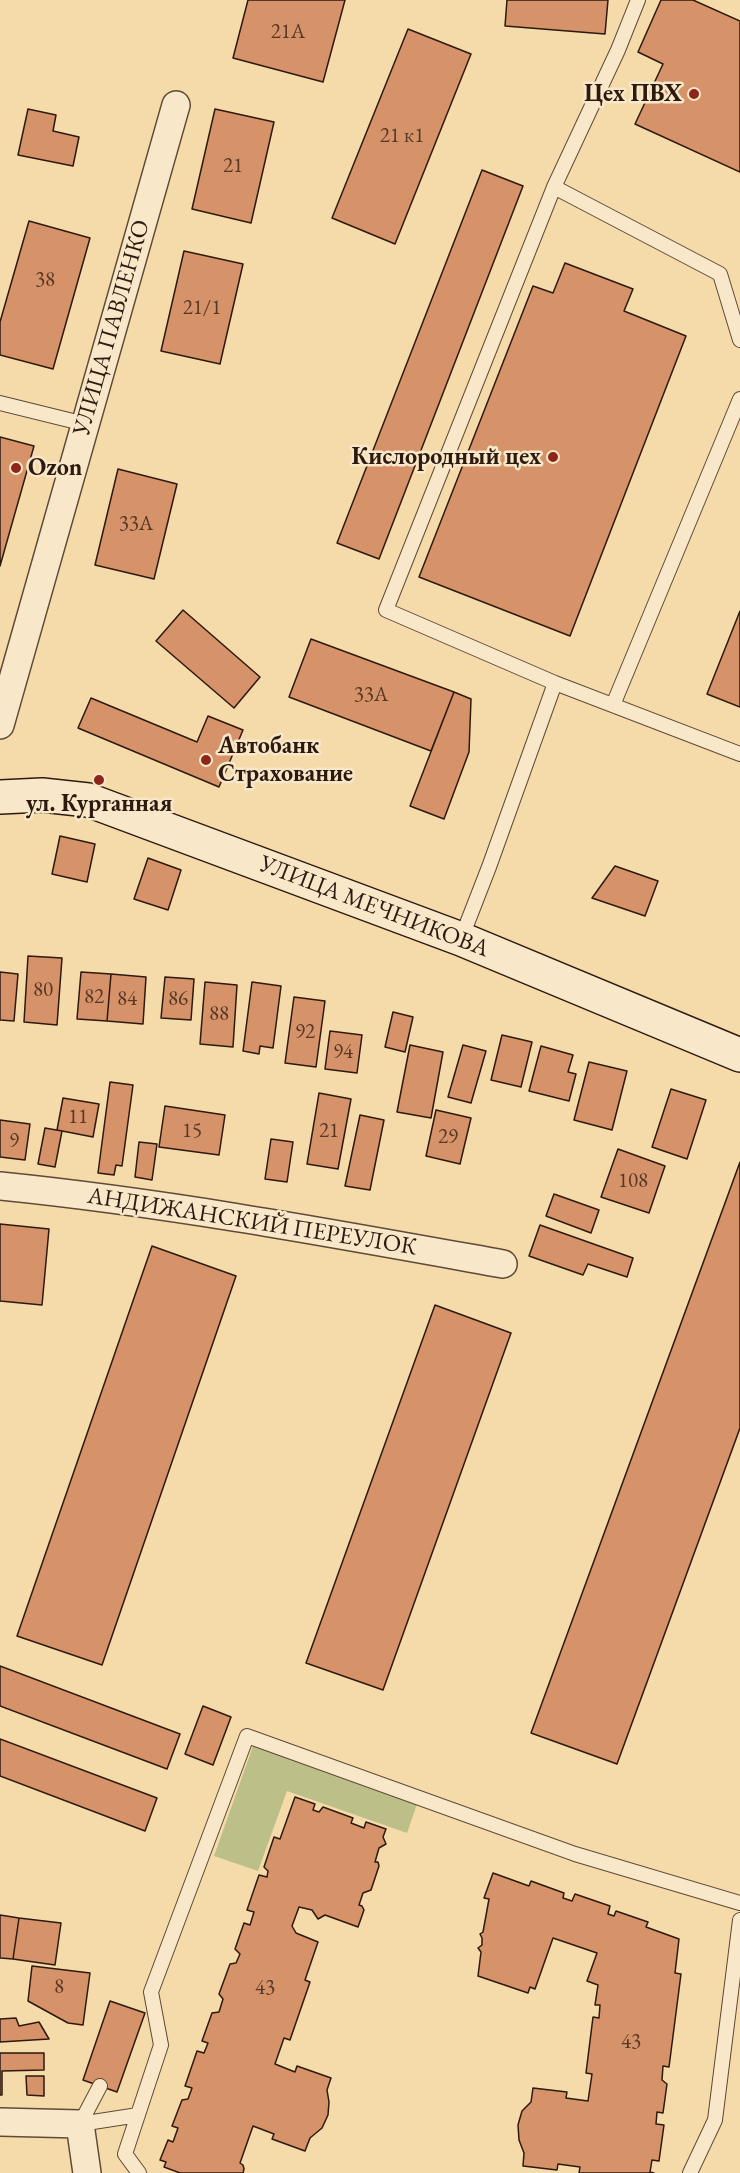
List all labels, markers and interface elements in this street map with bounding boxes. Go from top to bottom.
house number: 21А [271,19,305,45]
place label: Цех ПВХ [584,80,682,108]
marker: Цех ПВХ [687,87,701,101]
house number: 21 к1 [380,123,424,149]
house number: 21 [223,153,243,179]
street label: УЛИЦА ПАВЛЕНКО [67,217,157,439]
house number: 38 [35,267,55,293]
house number: 21/1 [183,295,221,321]
place label: Кислородный цех [351,443,541,471]
marker: Кислородный цех [546,450,560,464]
place label: Ozon [28,454,82,482]
marker: Ozon [9,461,23,475]
house number: 33А [119,511,153,537]
house number: 33А [354,682,388,708]
place label: Автобанк Страхование [218,732,353,788]
marker: Автобанк Страхование [199,753,213,767]
marker: ул. Курганная [92,773,106,787]
place label: ул. Курганная [26,790,172,818]
street label: УЛИЦА МЕЧНИКОВА [255,850,493,964]
house number: 80 [33,977,53,1003]
house number: 82 [84,984,104,1010]
house number: 84 [117,986,137,1012]
house number: 86 [168,986,188,1012]
house number: 88 [209,1001,229,1027]
house number: 92 [295,1019,315,1045]
house number: 94 [333,1039,353,1065]
house number: 11 [68,1104,88,1130]
house number: 15 [182,1118,202,1144]
house number: 21 [319,1118,339,1144]
house number: 29 [438,1124,458,1150]
house number: 9 [9,1128,19,1154]
house number: 108 [618,1168,648,1194]
street label: АНДИЖАНСКИЙ ПЕРЕУЛОК [85,1182,419,1262]
house number: 8 [54,1974,64,2000]
house number: 43 [255,1975,275,2001]
house number: 43 [621,2029,641,2055]

